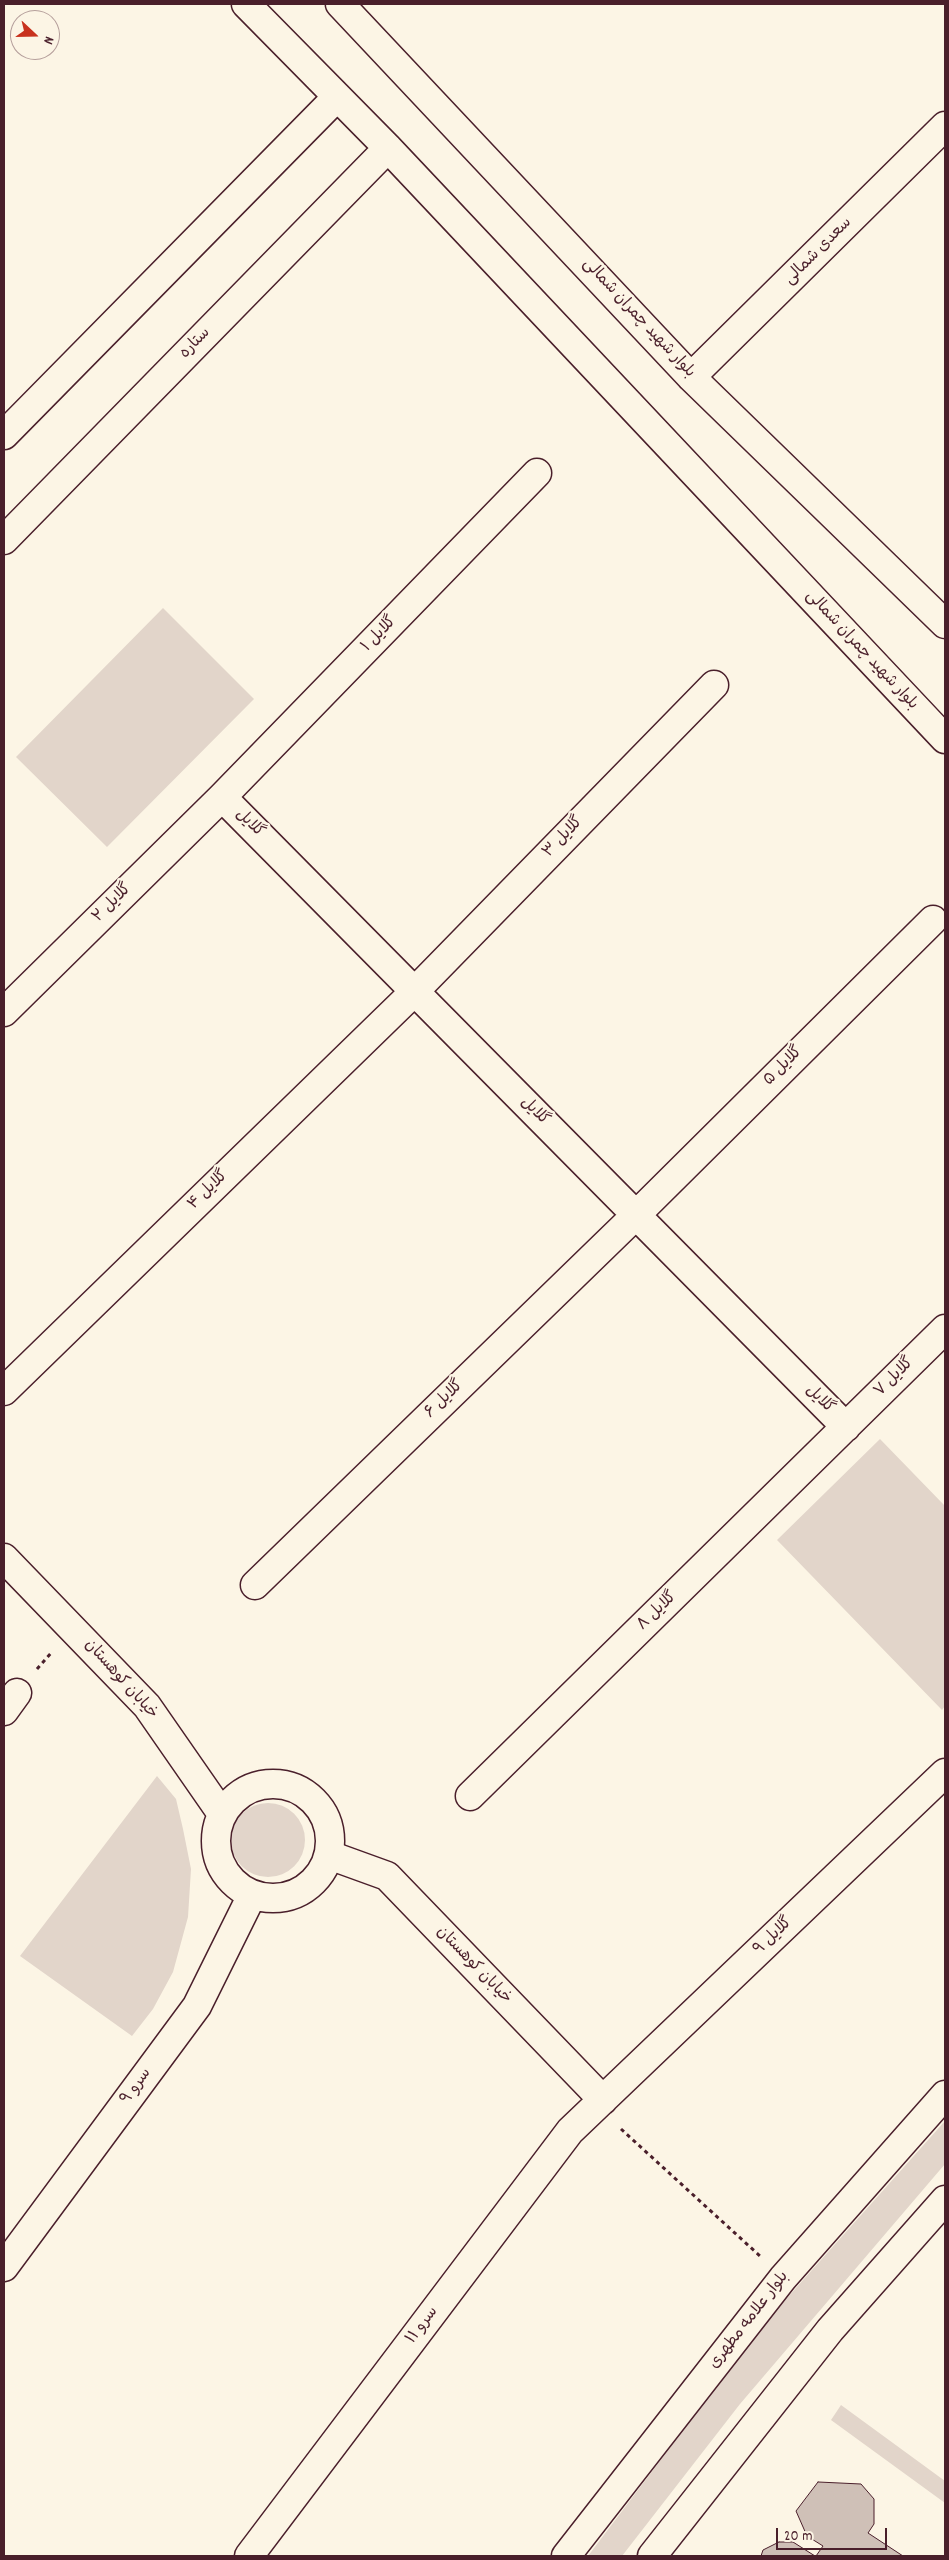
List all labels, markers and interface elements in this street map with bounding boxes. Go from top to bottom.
north arrow [10,10,60,60]
text: N [37,33,59,47]
street label: سعدی شمالی [781,214,857,290]
street label: بلوار شهید چمران شمالی [578,255,698,383]
street label: ستاره [177,324,215,364]
street label: بلوار شهید چمران شمالی [801,587,921,715]
street label: گلایل ۱ [358,613,402,657]
street label: گلایل [231,806,267,842]
street label: گلایل ۳ [540,813,588,863]
street label: گلایل ۲ [89,880,137,928]
street label: گلایل ۵ [760,1043,808,1091]
street label: گلایل [516,1094,552,1130]
street label: گلایل ۴ [185,1167,233,1215]
street label: گلایل ۷ [871,1354,919,1402]
street label: گلایل ۶ [422,1377,468,1423]
street label: گلایل [801,1382,837,1418]
street label: گلایل ۸ [634,1588,682,1636]
street label: خیابان کوهستان [79,1636,161,1724]
street label: گلایل ۹ [751,1914,797,1960]
street label: خیابان کوهستان [431,1923,515,2009]
street label: سرو ۹ [117,2065,157,2109]
street label: بلوار علامه مطهری [706,2268,794,2374]
street label: سرو ۱۱ [403,2304,443,2348]
scale bar [779,2518,890,2550]
text: 20 m [784,2526,812,2548]

